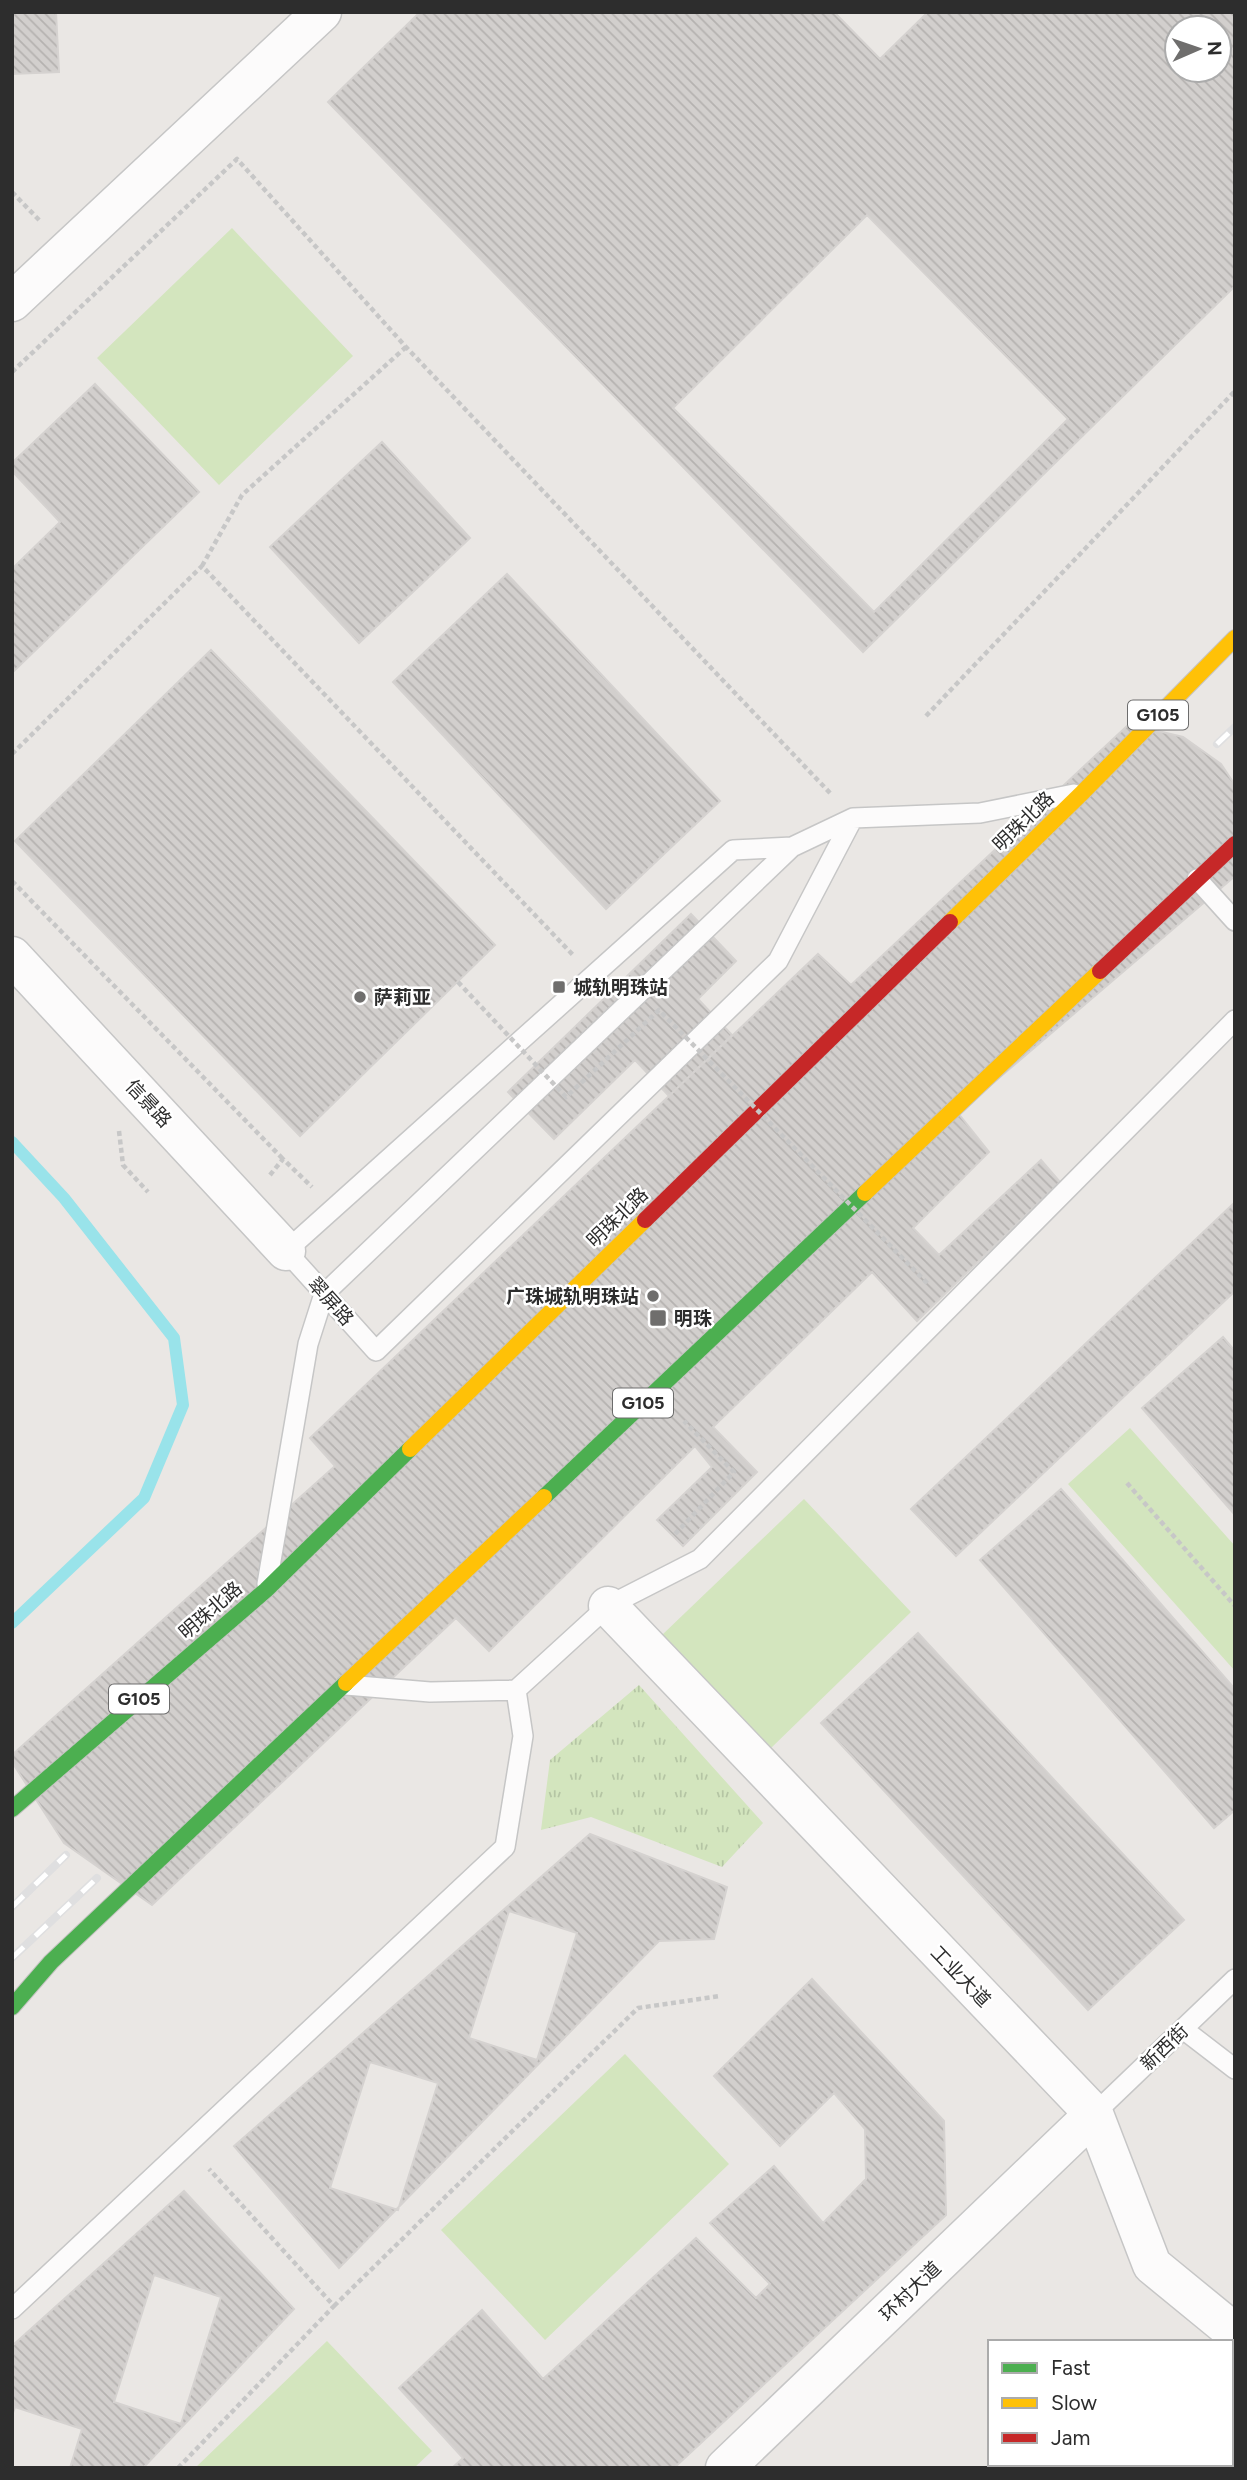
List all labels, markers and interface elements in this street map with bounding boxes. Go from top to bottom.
north arrow [1163,14,1233,84]
text: N [1203,41,1226,56]
road number: G105 [1128,700,1188,730]
street label: 明珠北路 [988,787,1059,856]
place label: 城轨明珠站 [573,976,668,999]
marker: 城轨明珠站 [551,979,567,995]
place label: 萨莉亚 [374,986,431,1009]
marker: 萨莉亚 [352,989,368,1005]
street label: 信景路 [121,1075,176,1132]
street label: 明珠北路 [582,1183,653,1252]
street label: 翠屏路 [303,1272,358,1330]
place label: 广珠城轨明珠站 [506,1285,639,1308]
marker: 广珠城轨明珠站 [645,1288,661,1304]
place label: 明珠 [674,1307,712,1330]
marker: 明珠 [648,1308,668,1328]
road number: G105 [613,1388,673,1418]
street label: 明珠北路 [174,1577,247,1644]
road number: G105 [109,1684,169,1714]
street label: 工业大道 [926,1941,995,2012]
street label: 新西街 [1136,2019,1193,2075]
street label: 环村大道 [875,2257,946,2326]
legend [988,2340,1233,2466]
text: Fast [1051,2355,1091,2380]
text: Slow [1051,2390,1097,2415]
text: Jam [1051,2425,1090,2450]

